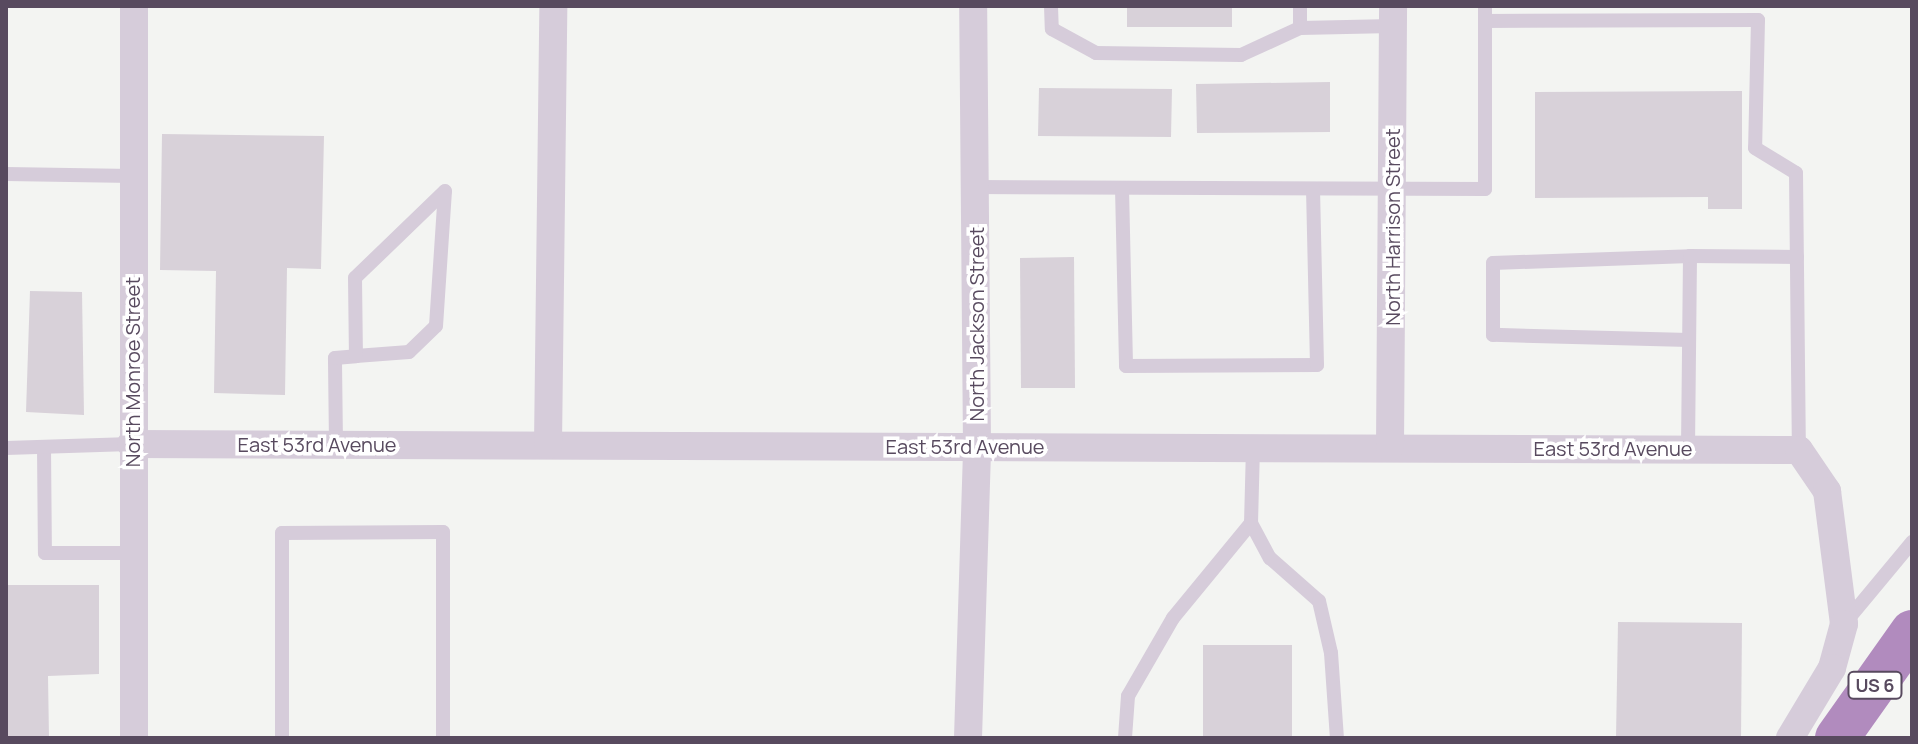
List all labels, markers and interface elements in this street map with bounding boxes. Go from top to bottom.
street label: North Harrison Street [1380,128,1404,326]
street label: North Jackson Street [964,227,988,421]
street label: North Monroe Street [120,277,144,467]
street label: East 53rd Avenue [238,432,396,456]
street label: East 53rd Avenue [886,434,1044,458]
street label: East 53rd Avenue [1534,436,1692,460]
road number: US 6 [1847,671,1903,699]

